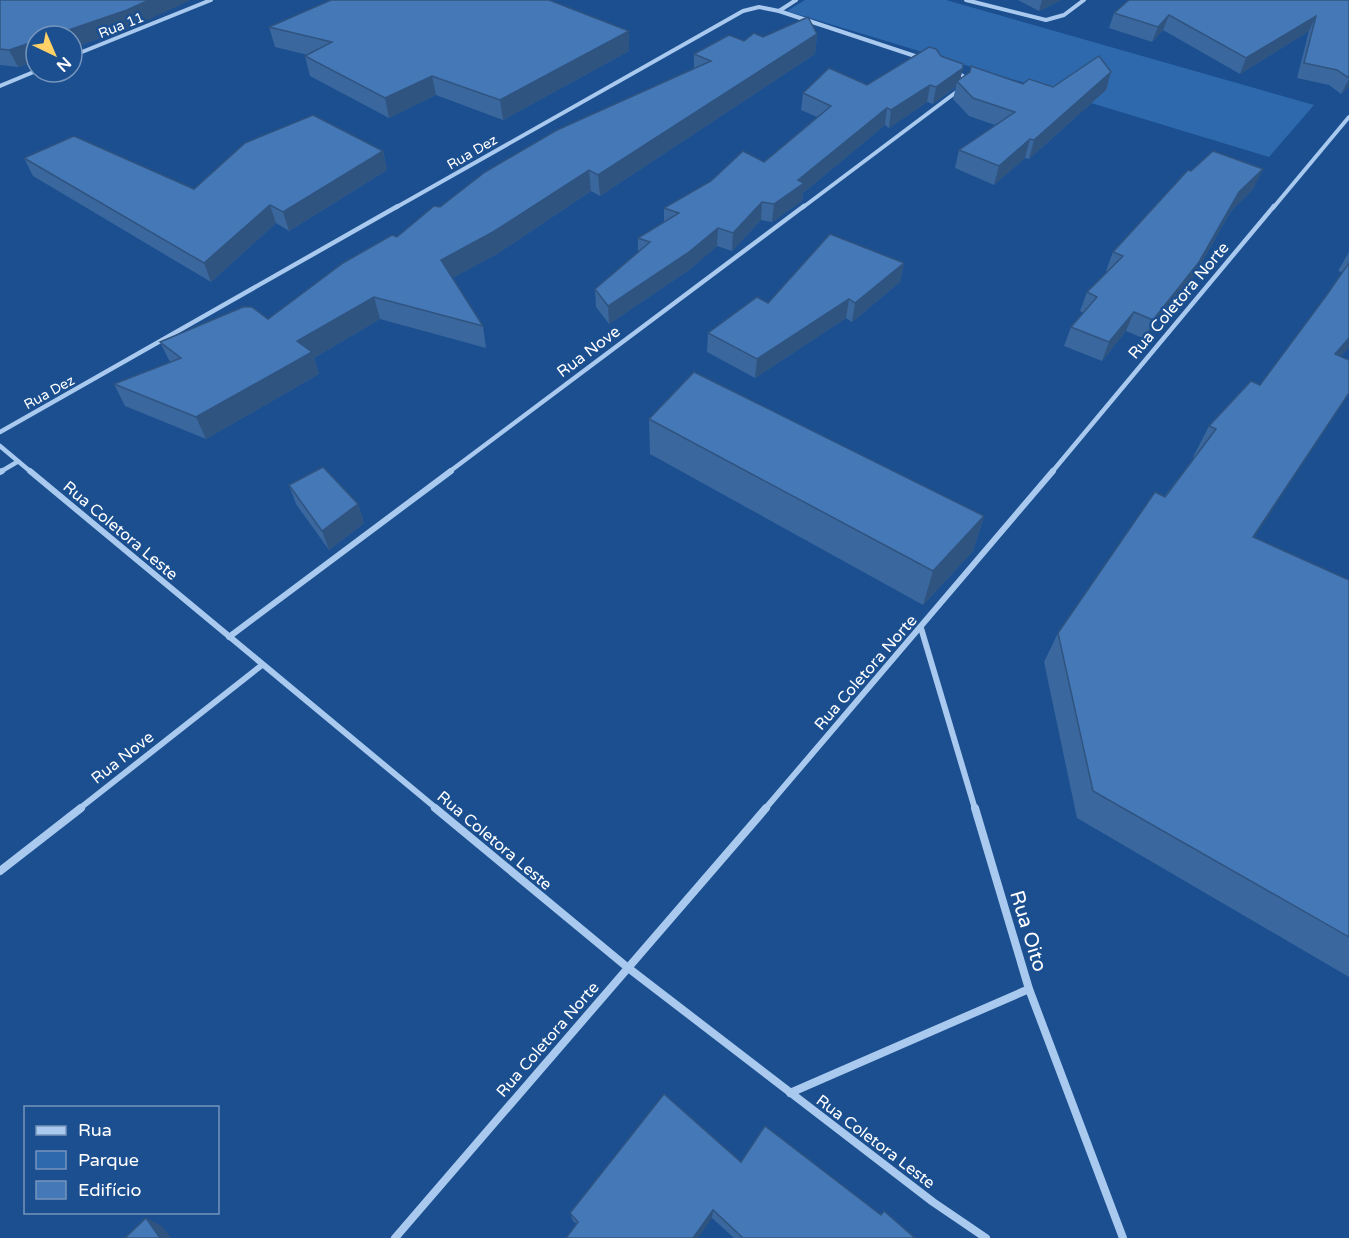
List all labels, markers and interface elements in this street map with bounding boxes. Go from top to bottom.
street label: Rua 11 [96,9,146,42]
north arrow [24,24,84,84]
text: N [52,52,75,76]
street label: Rua Dez [444,131,500,174]
street label: Rua Coletora Norte [1124,238,1234,363]
street label: Rua Nove [553,322,624,382]
street label: Rua Dez [21,372,77,413]
street label: Rua Coletora Leste [59,477,182,585]
street label: Rua Coletora Norte [810,611,921,734]
street label: Rua Nove [87,727,158,788]
street label: Rua Coletora Leste [433,787,556,895]
street label: Rua Oito [1004,888,1052,975]
street label: Rua Coletora Norte [492,978,603,1101]
street label: Rua Coletora Leste [812,1091,939,1193]
legend [24,1106,219,1214]
text: Rua [78,1119,112,1141]
text: Parque [78,1149,139,1171]
text: Edifício [78,1179,142,1201]

